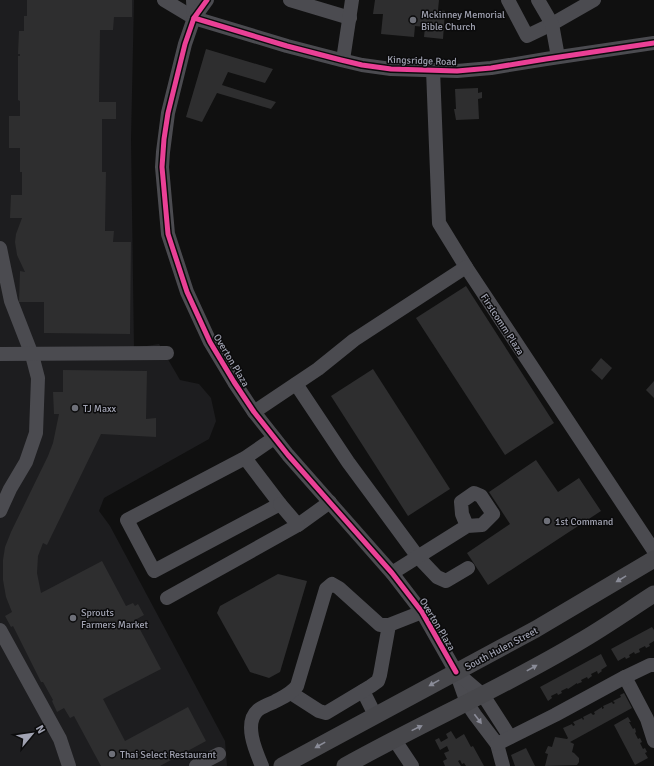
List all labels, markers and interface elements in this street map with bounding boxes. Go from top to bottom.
place label: Mckinney Memorial Bible Church [421,9,505,33]
marker: Mckinney Memorial Bible Church [408,15,418,25]
street label: Kingsridge Road [387,54,457,68]
street label: Firstcomm Plaza [478,292,526,357]
street label: Overton Plaza [211,332,252,389]
marker: TJ Maxx [70,403,80,413]
place label: TJ Maxx [83,403,117,415]
marker: 1st Command [542,516,552,526]
place label: 1st Command [555,516,613,528]
one-way arrow [615,575,627,582]
street label: Overton Plaza [417,596,458,653]
place label: Sprouts Farmers Market [81,607,149,631]
marker: Sprouts Farmers Market [68,613,78,623]
street label: South Hulen Street [463,624,541,673]
one-way arrow [526,664,538,671]
one-way arrow [428,680,440,687]
north arrow [12,714,52,754]
one-way arrow [474,714,482,725]
text: N [33,723,48,736]
one-way arrow [411,725,422,731]
one-way arrow [314,742,326,749]
marker: Thai Select Restaurant [107,749,117,759]
place label: Thai Select Restaurant [120,749,217,761]

